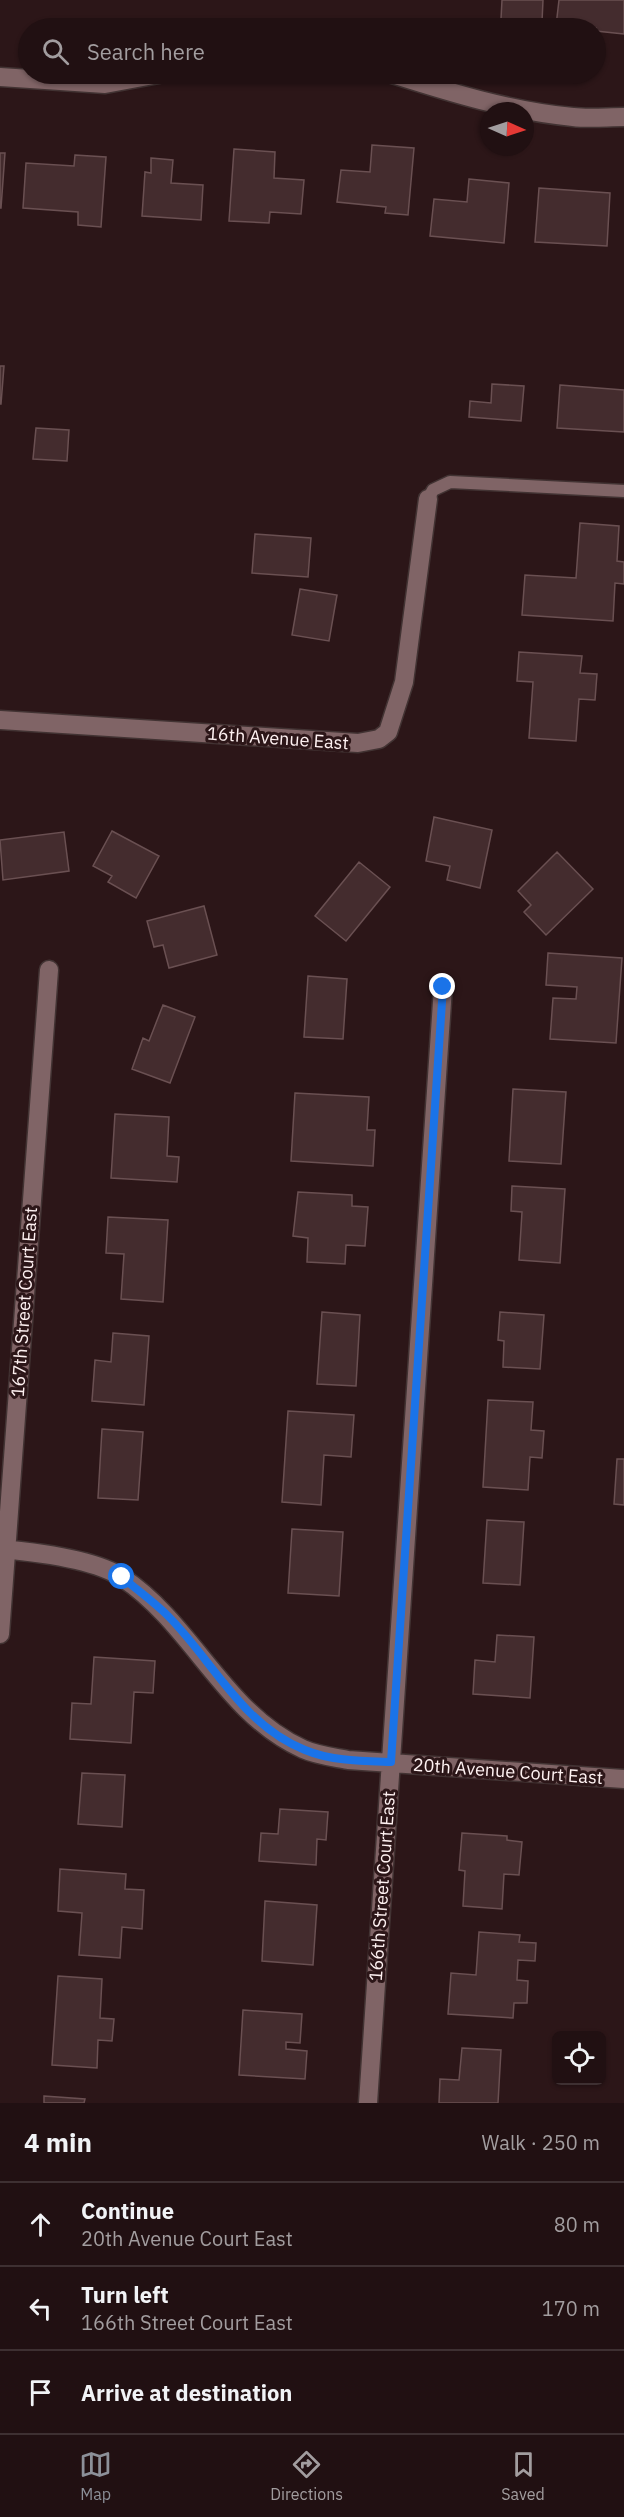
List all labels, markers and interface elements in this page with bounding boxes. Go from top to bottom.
search box [18,18,606,84]
icon: search [39,35,72,68]
text: Search here [87,37,205,66]
north arrow [480,102,534,156]
street label: 16th Avenue East [206,722,350,754]
route end [429,973,455,999]
street label: 167th Street Court East [6,1206,42,1398]
route start [108,1563,134,1589]
street label: 20th Avenue Court East [412,1753,604,1789]
street label: 166th Street Court East [364,1790,400,1982]
map controls [552,2031,606,2085]
button: locate [552,2031,606,2085]
text: 4 min [24,2125,92,2159]
text: Walk · 250 m [482,2129,600,2156]
text: Continue [81,2196,174,2225]
icon: ahead [24,2208,57,2241]
text: 80 m [554,2211,600,2238]
text: 20th Avenue Court East [81,2225,293,2252]
text: Turn left [81,2280,169,2309]
icon: left [24,2292,57,2325]
text: 170 m [542,2295,600,2322]
text: 166th Street Court East [81,2309,293,2336]
icon: arrive [24,2376,57,2409]
text: Arrive at destination [81,2378,292,2407]
tab: Map [79,2448,112,2504]
tab: Directions [270,2448,343,2504]
tab: Saved [501,2448,545,2504]

